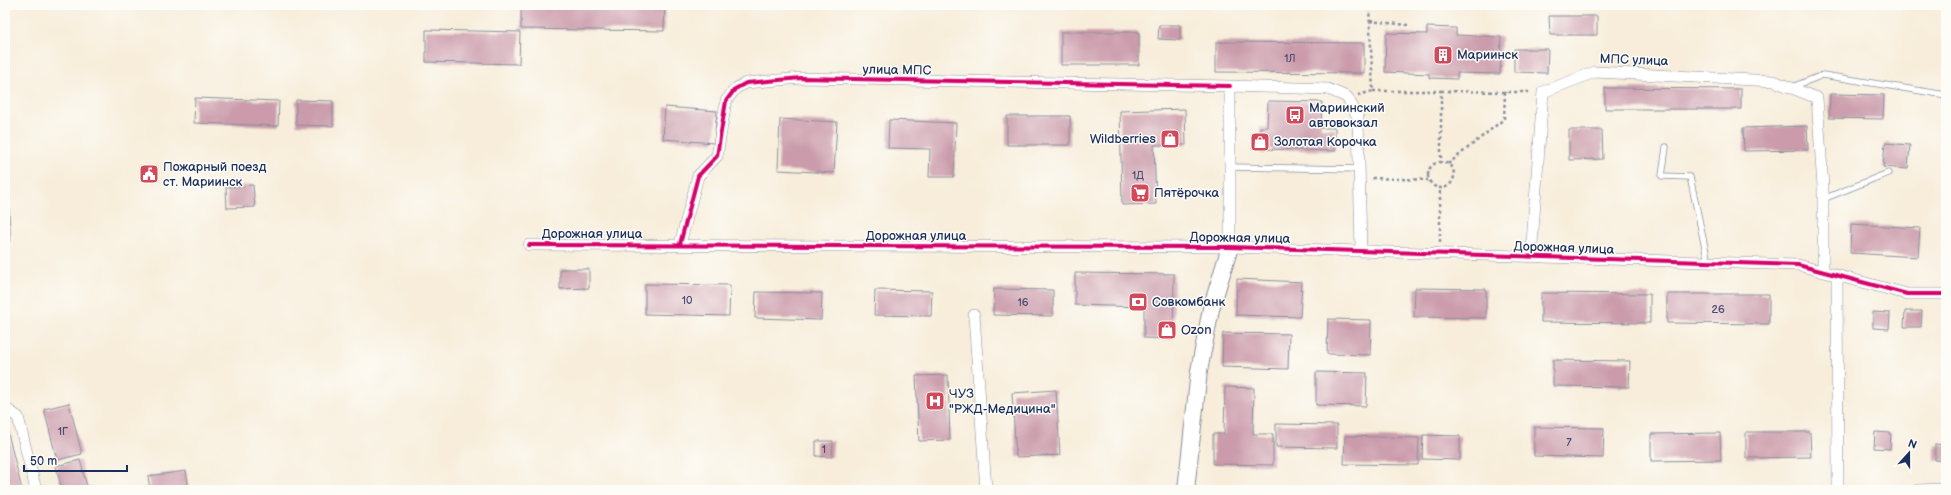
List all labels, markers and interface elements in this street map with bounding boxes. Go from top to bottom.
building icon: Мариинск [1432,44,1454,66]
place label: Мариинск [1457,47,1518,63]
street label: МПС улица [1599,51,1669,69]
house number: 1Л [1284,52,1296,65]
street label: улица МПС [862,61,932,79]
place label: Мариинский автовокзал [1309,100,1385,131]
bus stop icon: Мариинский автовокзал [1284,104,1306,126]
shop icon: Wildberries [1159,128,1181,150]
place label: Wildberries [1090,131,1157,147]
shop icon: Золотая Корочка [1249,131,1271,153]
place label: Золотая Корочка [1274,134,1377,150]
place label: Пожарный поезд ст. Мариинск [163,159,267,190]
public building icon: Пожарный поезд ст. Мариинск [138,163,160,185]
house number: 1Д [1132,169,1144,182]
supermarket icon: Пятёрочка [1129,182,1151,204]
place label: Пятёрочка [1154,185,1219,201]
street label: Дорожная улица [542,226,643,242]
street label: Дорожная улица [866,228,967,244]
street label: Дорожная улица [1190,229,1291,247]
street label: Дорожная улица [1513,238,1615,258]
bank icon: Совкомбанк [1127,291,1149,313]
house number: 10 [682,294,693,307]
place label: Совкомбанк [1152,294,1226,310]
house number: 16 [1018,296,1029,309]
house number: 26 [1711,303,1725,316]
shop icon: Ozon [1156,319,1178,341]
place label: Ozon [1181,322,1211,338]
place label: ЧУЗ "РЖД-Медицина" [949,386,1056,417]
hospital icon: ЧУЗ "РЖД-Медицина" [924,390,946,412]
house number: 1Г [58,425,68,438]
north arrow [1889,433,1929,473]
house number: 7 [1566,436,1572,449]
text: N [1906,437,1919,452]
house number: 1 [822,443,826,456]
scale bar [24,447,127,473]
text: 50 m [30,454,57,469]

